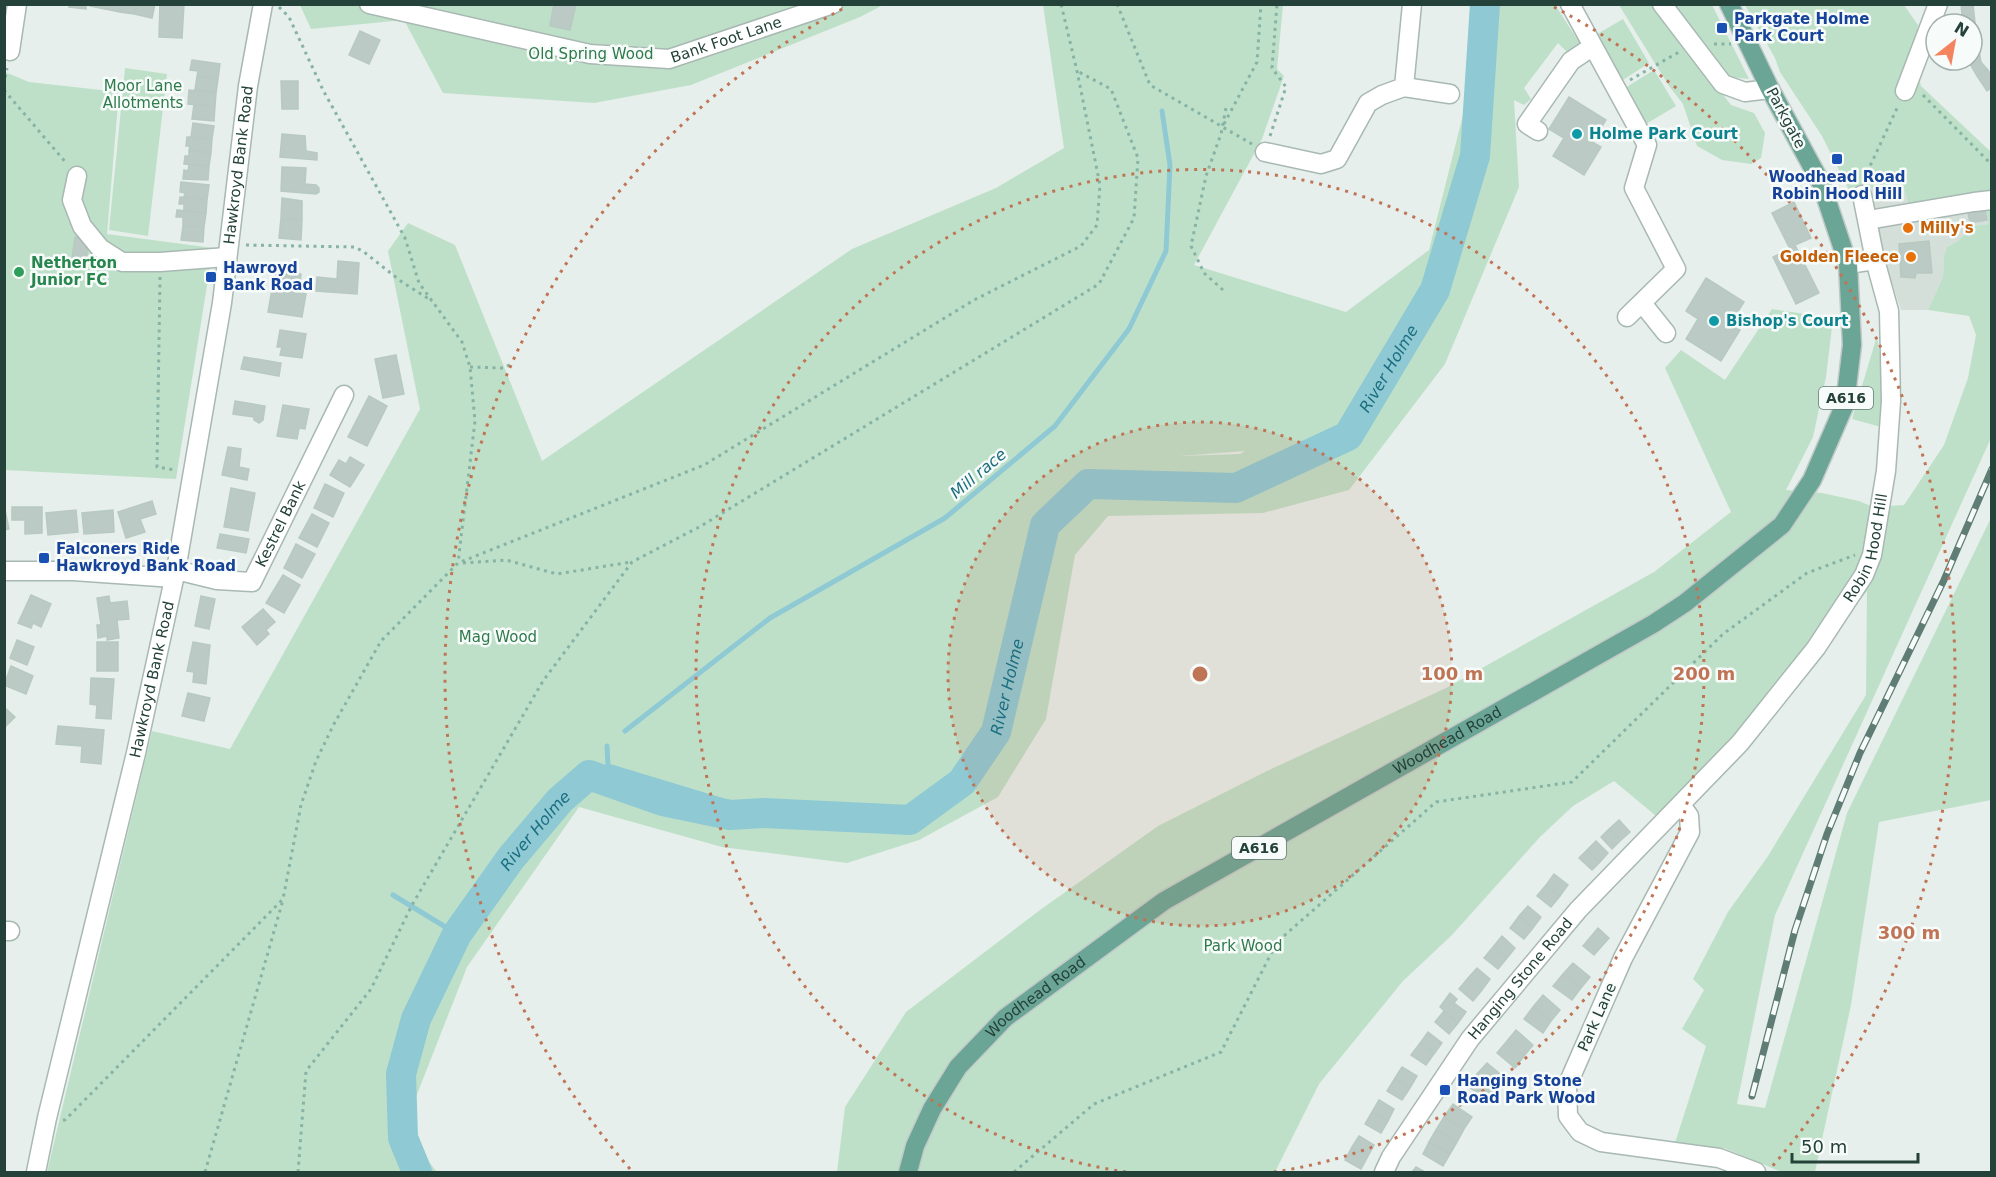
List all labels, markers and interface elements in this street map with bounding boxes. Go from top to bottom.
place label: Parkgate Holme Park Court [1734,10,1869,45]
north arrow [1924,12,1984,72]
street label: Bank Foot Lane [668,13,784,67]
text: N [1951,18,1972,41]
marker: Parkgate Holme Park Court [1715,21,1729,35]
park label: Old Spring Wood [528,45,654,63]
park label: Moor Lane Allotments [103,77,184,112]
street label: Hawkroyd Bank Road [220,85,257,245]
street label: Parkgate [1763,85,1809,151]
place label: Holme Park Court [1589,125,1738,143]
marker: Holme Park Court [1570,127,1584,141]
marker: Woodhead Road Robin Hood Hill [1830,152,1844,166]
place label: Woodhead Road Robin Hood Hill [1768,168,1906,203]
place label: Milly's [1920,219,1974,237]
marker: Milly's [1901,221,1915,235]
place label: Golden Fleece [1780,248,1899,266]
marker: Golden Fleece [1904,250,1918,264]
place label: Netherton Junior FC [30,254,117,289]
place label: Hawroyd Bank Road [223,259,313,294]
marker: Netherton Junior FC [12,265,26,279]
marker: Hawroyd Bank Road [204,270,218,284]
place label: Bishop's Court [1726,312,1849,330]
marker: Bishop's Court [1707,314,1721,328]
water label: River Holme [1355,321,1422,416]
road number: A616 [1819,387,1873,409]
water label: Mill race [946,444,1010,502]
street label: Kestrel Bank [252,478,309,570]
street label: Robin Hood Hill [1840,492,1891,606]
place label: Falconers Ride Hawkroyd Bank Road [56,540,236,575]
marker: Falconers Ride Hawkroyd Bank Road [37,551,51,565]
street label: Hawkroyd Bank Road [126,600,178,760]
park label: Mag Wood [459,628,537,646]
water label: River Holme [987,637,1028,737]
text: 100 m [1421,663,1483,684]
text: 200 m [1673,663,1735,684]
centre of rings [1190,664,1210,684]
street label: Woodhead Road [1390,703,1505,778]
water label: River Holme [496,787,574,874]
road number: A616 [1232,837,1286,859]
street label: Hanging Stone Road [1464,914,1576,1043]
text: 300 m [1878,922,1940,943]
park label: Park Wood [1203,937,1283,955]
street label: Woodhead Road [982,953,1089,1041]
street label: Park Lane [1574,980,1620,1054]
place label: Hanging Stone Road Park Wood [1457,1072,1596,1107]
marker: Hanging Stone Road Park Wood [1438,1083,1452,1097]
scale bar [1792,1126,1918,1164]
text: 50 m [1801,1136,1847,1157]

